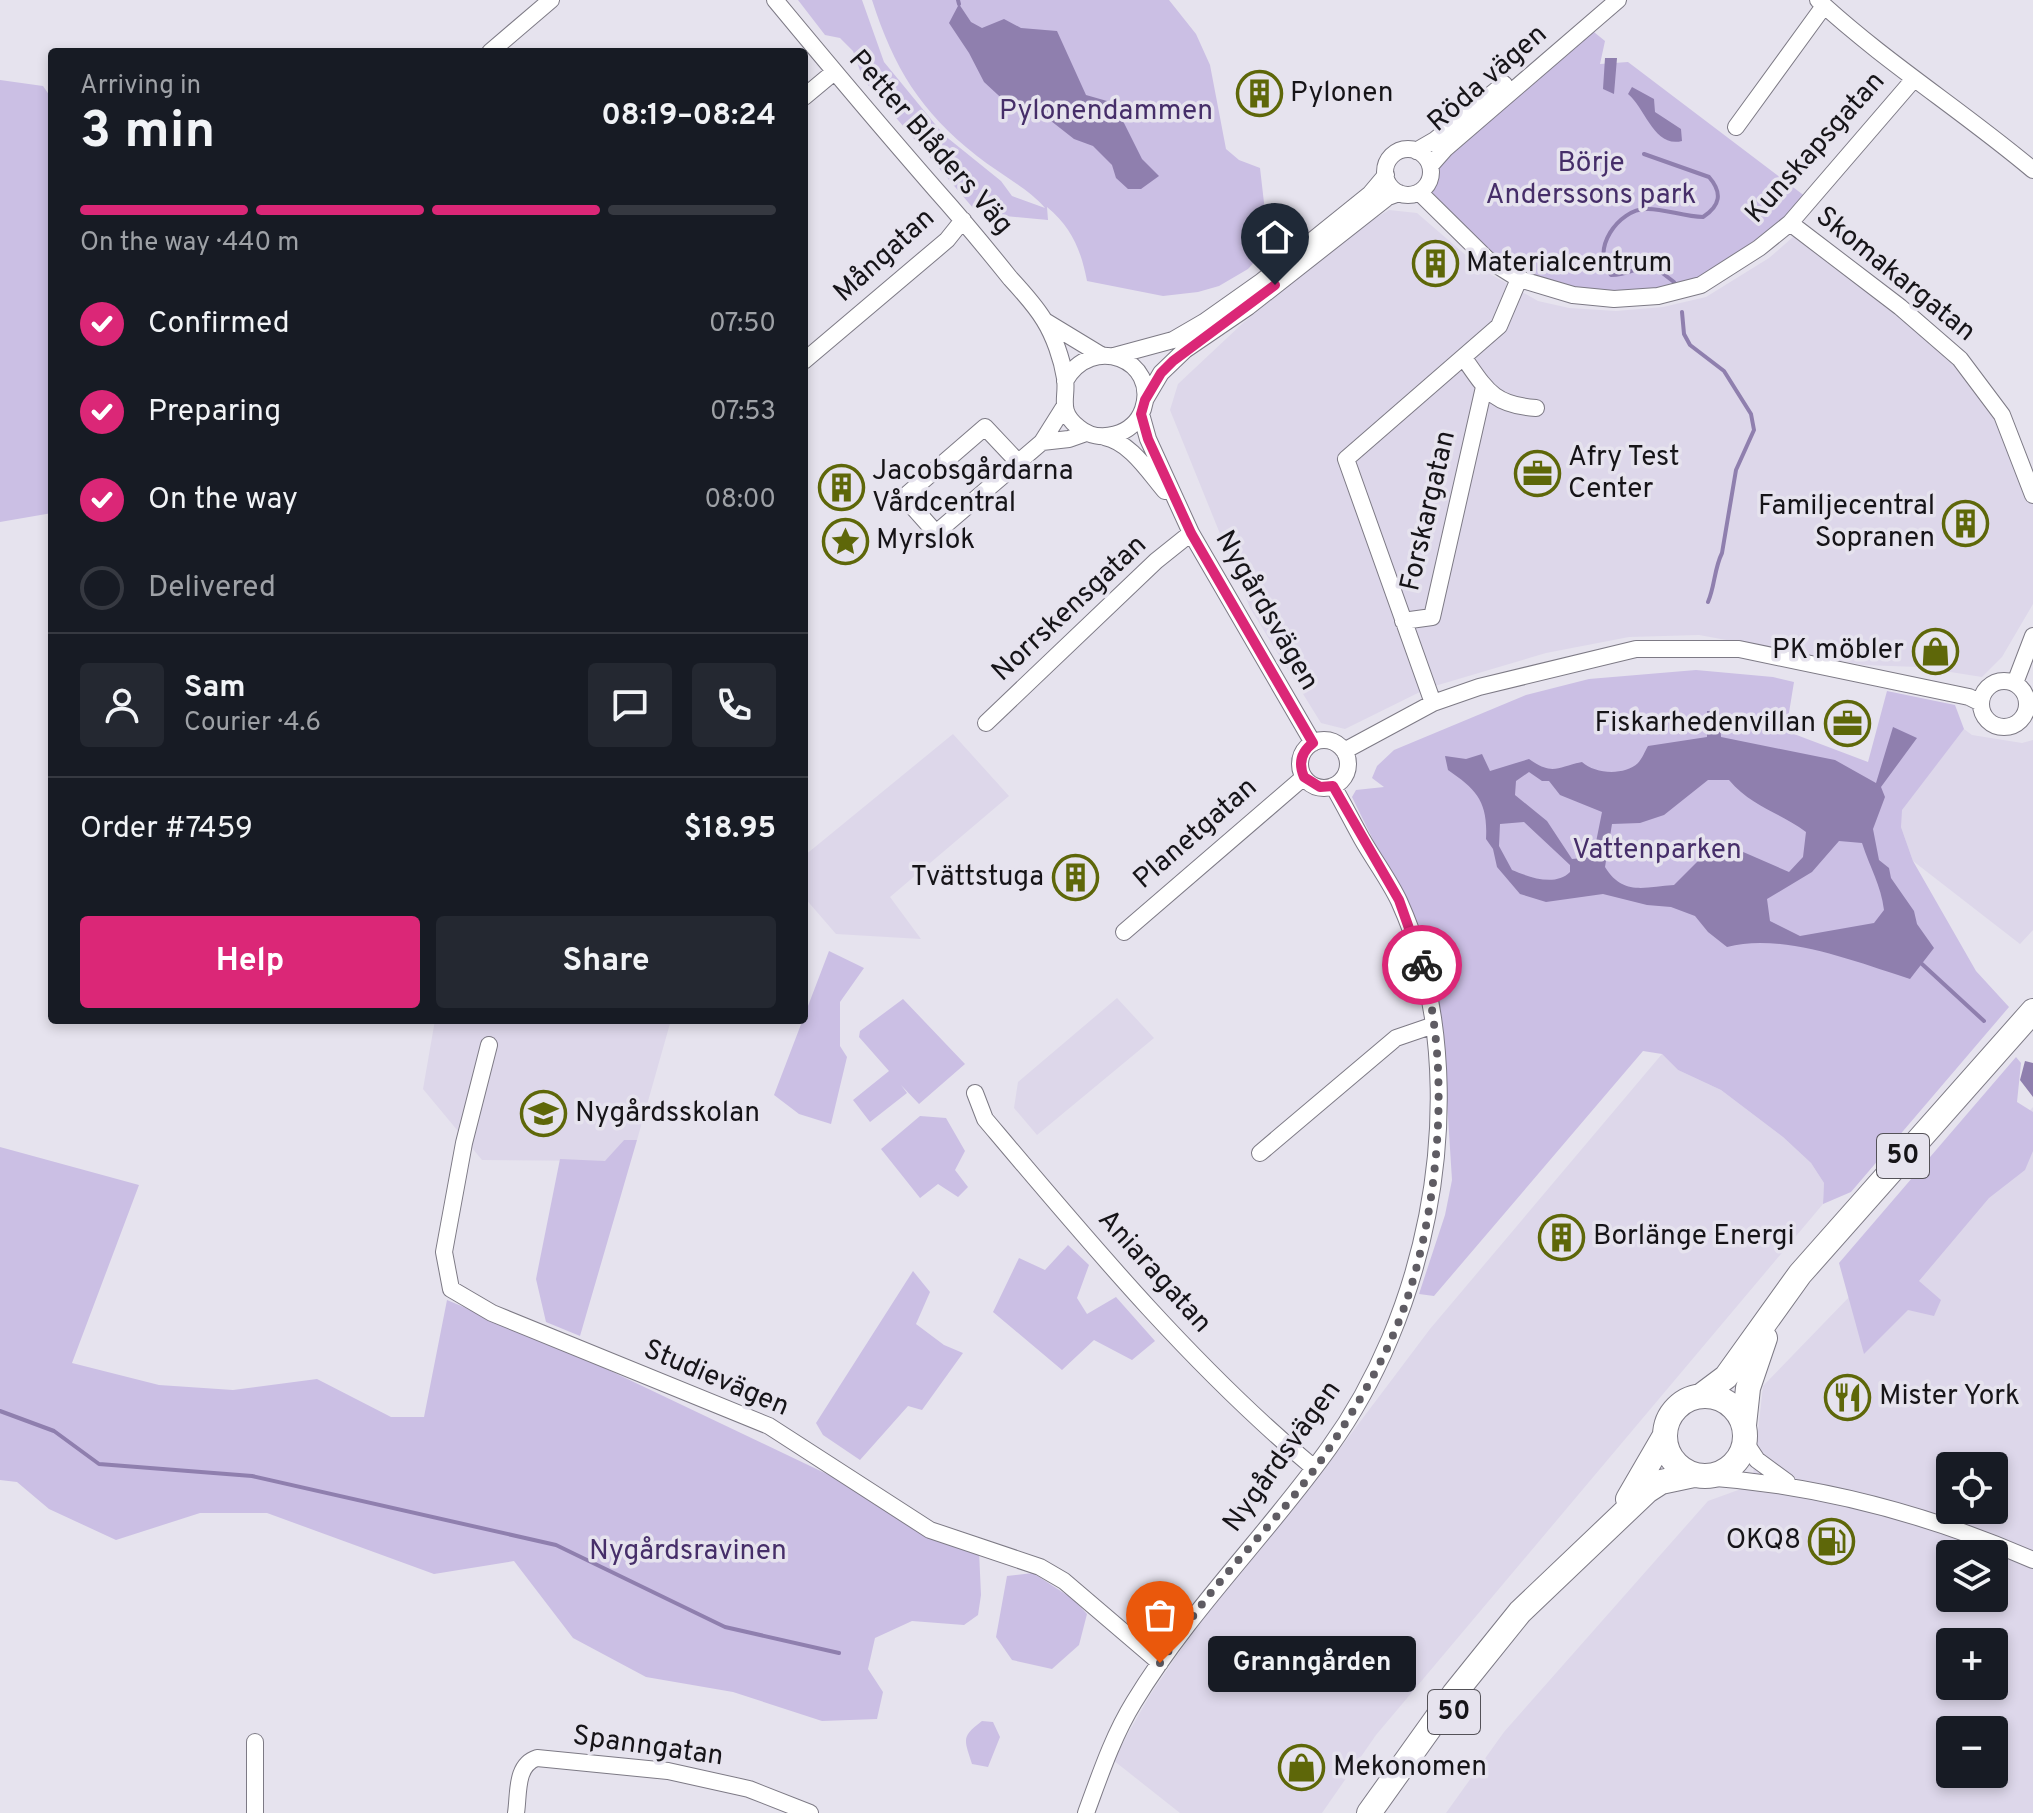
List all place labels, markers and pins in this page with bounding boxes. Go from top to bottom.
building icon: Pylonen [1235,70,1283,118]
place label: Pylonen [1290,76,1393,112]
pin [1241,203,1309,285]
building icon: Materialcentrum [1411,240,1459,288]
place label: Materialcentrum [1466,246,1672,282]
place label: Afry Test Center [1568,440,1680,508]
office icon: Afry Test Center [1513,450,1561,498]
place label: Jacobsgårdarna Vårdcentral [872,454,1074,522]
building icon: Jacobsgårdarna Vårdcentral [817,464,865,512]
place label: Familjecentral Sopranen [1758,489,1935,557]
building icon: Familjecentral Sopranen [1942,499,1990,547]
place icon: Myrslok [821,517,869,565]
place label: Myrslok [876,523,975,559]
shop icon: PK möbler [1911,627,1959,675]
place label: PK möbler [1772,633,1904,669]
office icon: Fiskarhedenvillan [1823,700,1871,748]
place label: Fiskarhedenvillan [1594,706,1816,742]
building icon: Tvättstuga [1051,854,1099,902]
place label: Tvättstuga [911,860,1044,896]
school or university icon: Nygårdsskolan [520,1090,568,1138]
place label: Nygårdsskolan [575,1096,760,1132]
building icon: Borlänge Energi [1538,1213,1586,1261]
place label: Borlänge Energi [1593,1219,1795,1255]
restaurant icon: Mister York [1824,1373,1872,1421]
place label: Mister York [1879,1379,2020,1415]
fuel station icon: OKQ8 [1808,1517,1856,1565]
place label: OKQ8 [1726,1523,1801,1559]
pin [1126,1581,1194,1663]
callout: Granngården [1208,1635,1416,1691]
shop icon: Mekonomen [1278,1744,1326,1792]
place label: Mekonomen [1333,1750,1487,1786]

